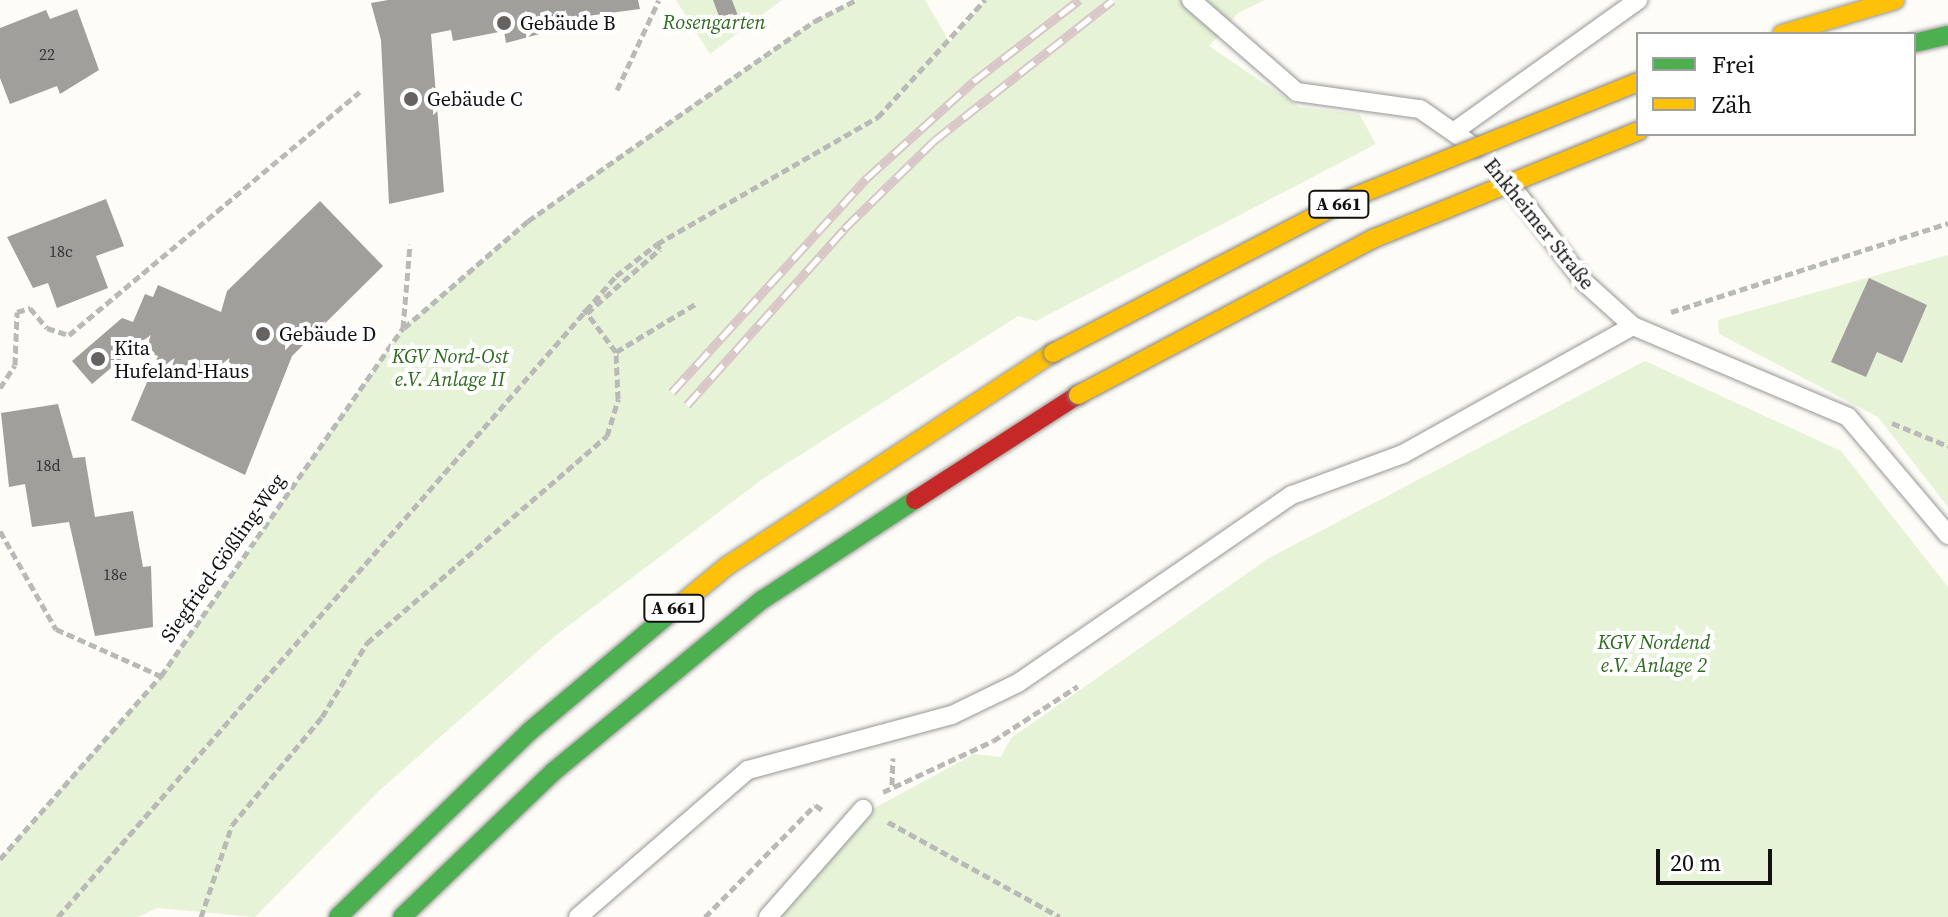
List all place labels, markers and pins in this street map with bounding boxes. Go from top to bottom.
place label: Gebäude B [520,11,616,35]
marker: Gebäude B [495,14,513,32]
place label: Gebäude C [427,87,523,111]
marker: Gebäude C [402,90,420,108]
place label: Gebäude D [279,322,376,346]
marker: Gebäude D [254,325,272,343]
place label: Kita Hufeland-Haus [114,336,249,383]
marker: Kita Hufeland-Haus [89,350,107,368]

